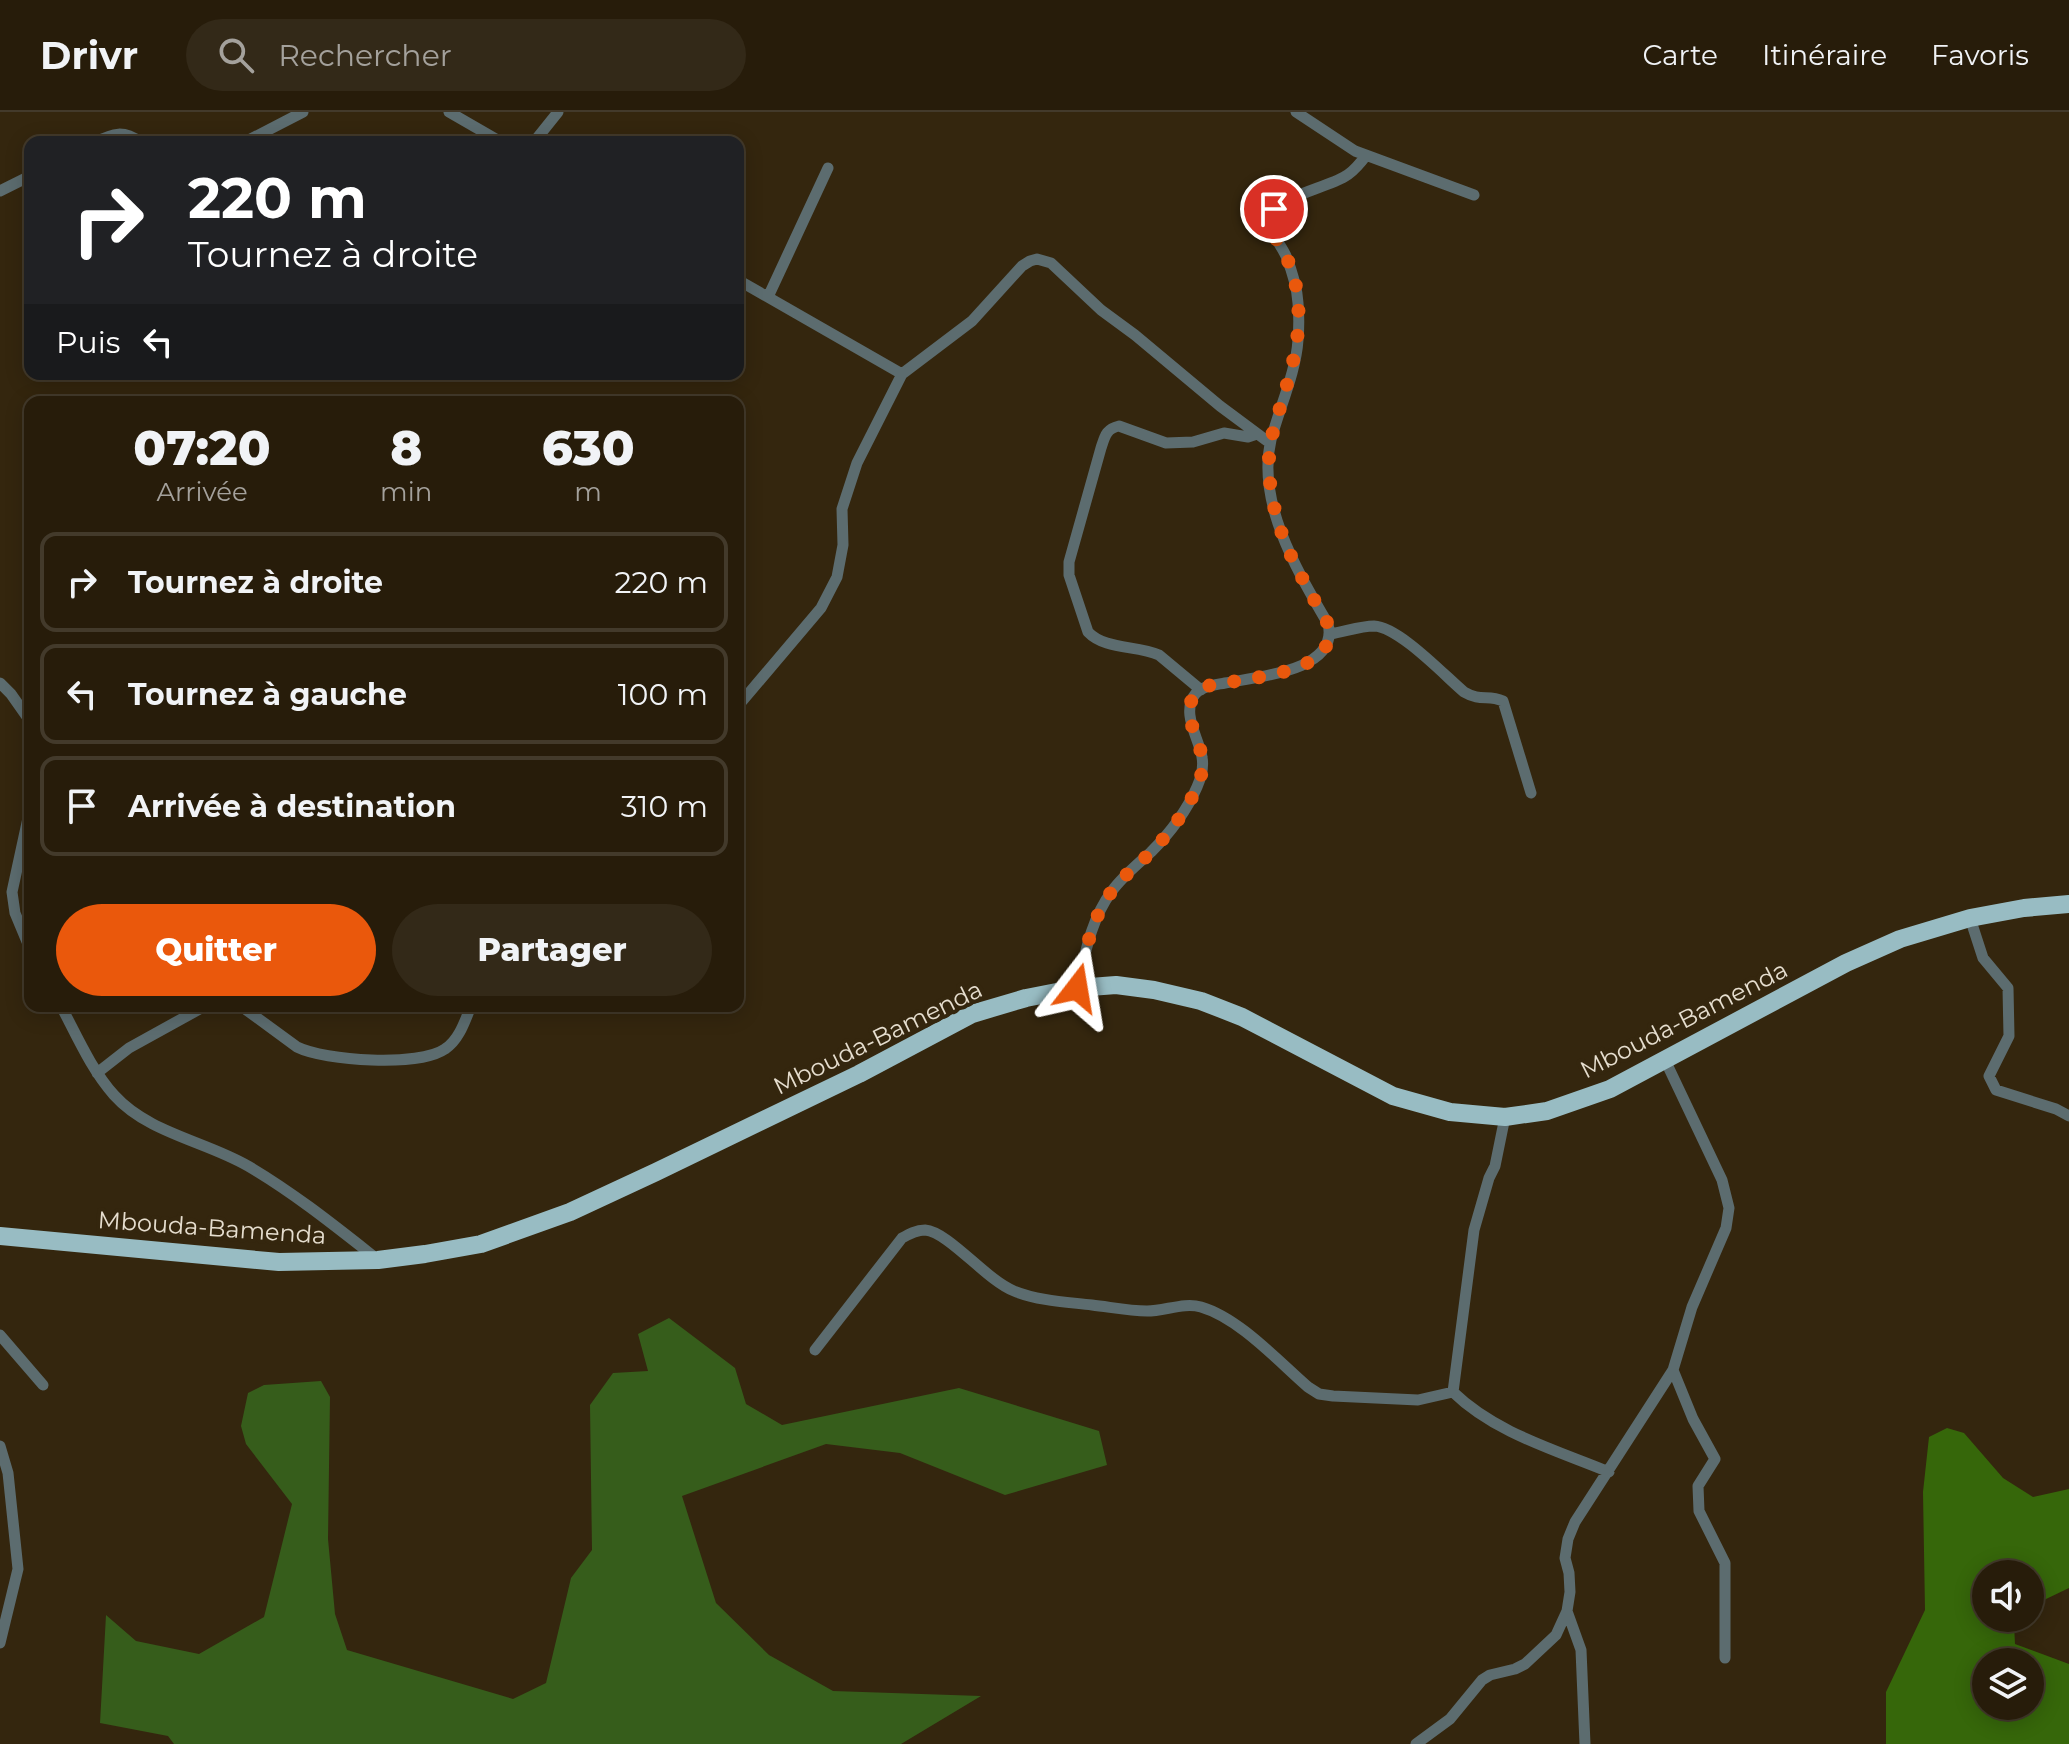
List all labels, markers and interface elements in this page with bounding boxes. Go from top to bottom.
search box [186,19,746,91]
text: Drivr [40,32,138,79]
icon: search [214,33,258,77]
text: Rechercher [278,37,452,74]
text: Carte [1642,38,1718,72]
text: Itinéraire [1762,38,1887,72]
text: Favoris [1931,38,2029,72]
text: 220 m [188,164,367,232]
icon: right [56,168,160,272]
pin [1240,175,1308,243]
icon: arrive [1252,187,1296,231]
text: Tournez à droite [188,232,478,276]
icon: left [136,320,180,364]
text: Puis [56,324,120,361]
text: 07:20 [133,419,271,477]
text: 8 [390,419,422,477]
text: 630 [542,419,635,477]
text: Arrivée [156,476,248,508]
text: min [380,476,432,508]
text: m [574,476,602,508]
icon: right [60,560,104,604]
text: Tournez à droite [128,564,383,601]
text: 220 m [614,564,708,601]
icon: left [60,672,104,716]
text: Tournez à gauche [128,676,407,713]
text: 100 m [618,676,708,713]
icon: arrive [60,784,104,828]
text: Arrivée à destination [128,788,456,825]
text: 310 m [621,788,708,825]
button: Quitter [56,904,376,996]
button: Partager [392,904,712,996]
position arrow [1035,946,1119,1030]
street label: Mbouda-Bamenda [1575,955,1792,1084]
street label: Mbouda-Bamenda [769,974,987,1101]
street label: Mbouda-Bamenda [97,1205,327,1250]
map controls [1972,1560,2044,1720]
button: sound [1972,1560,2044,1632]
button: layers [1972,1648,2044,1720]

